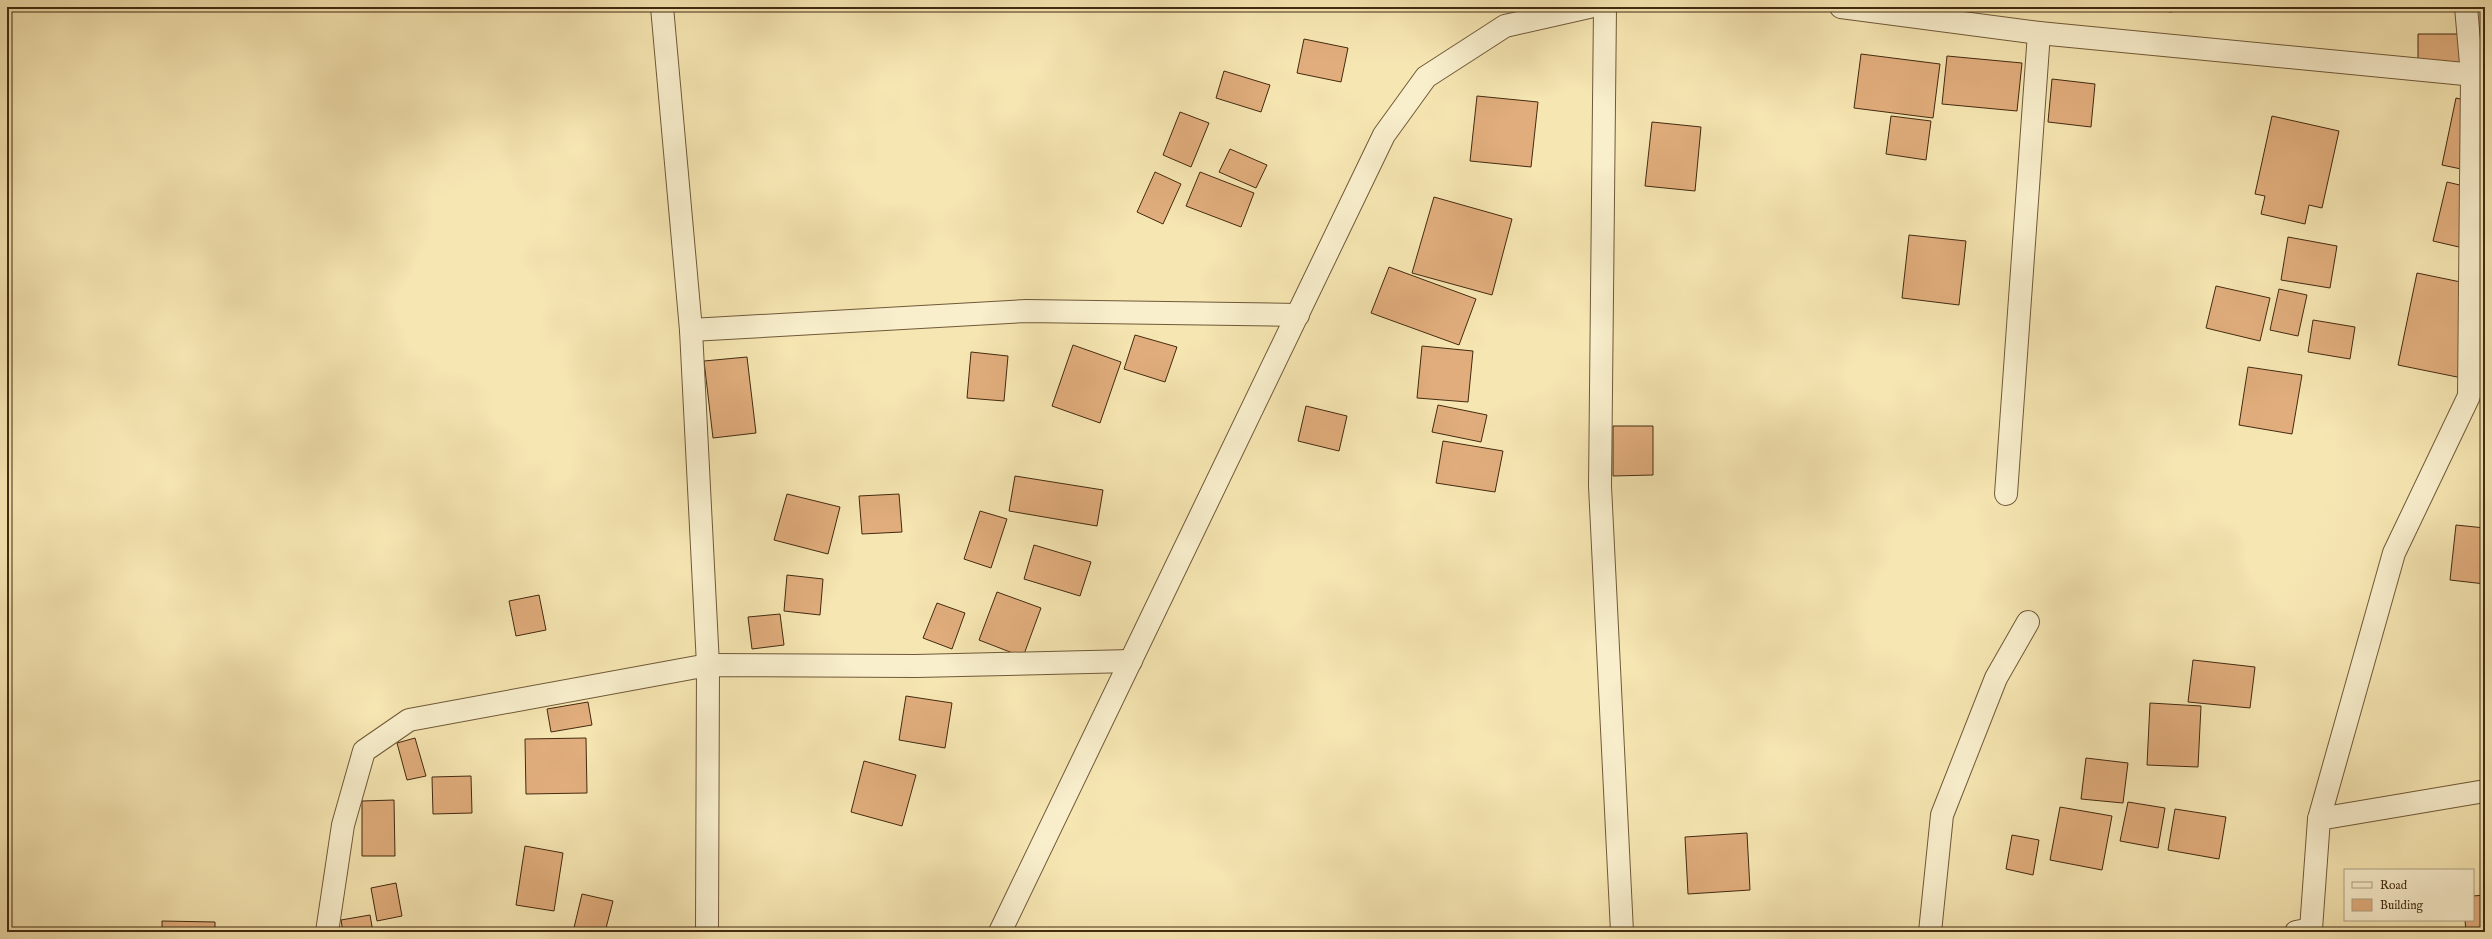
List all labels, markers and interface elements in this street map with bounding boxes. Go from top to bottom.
legend [2344,869,2474,921]
text: Road [2380,878,2408,893]
text: Building [2380,898,2424,913]

